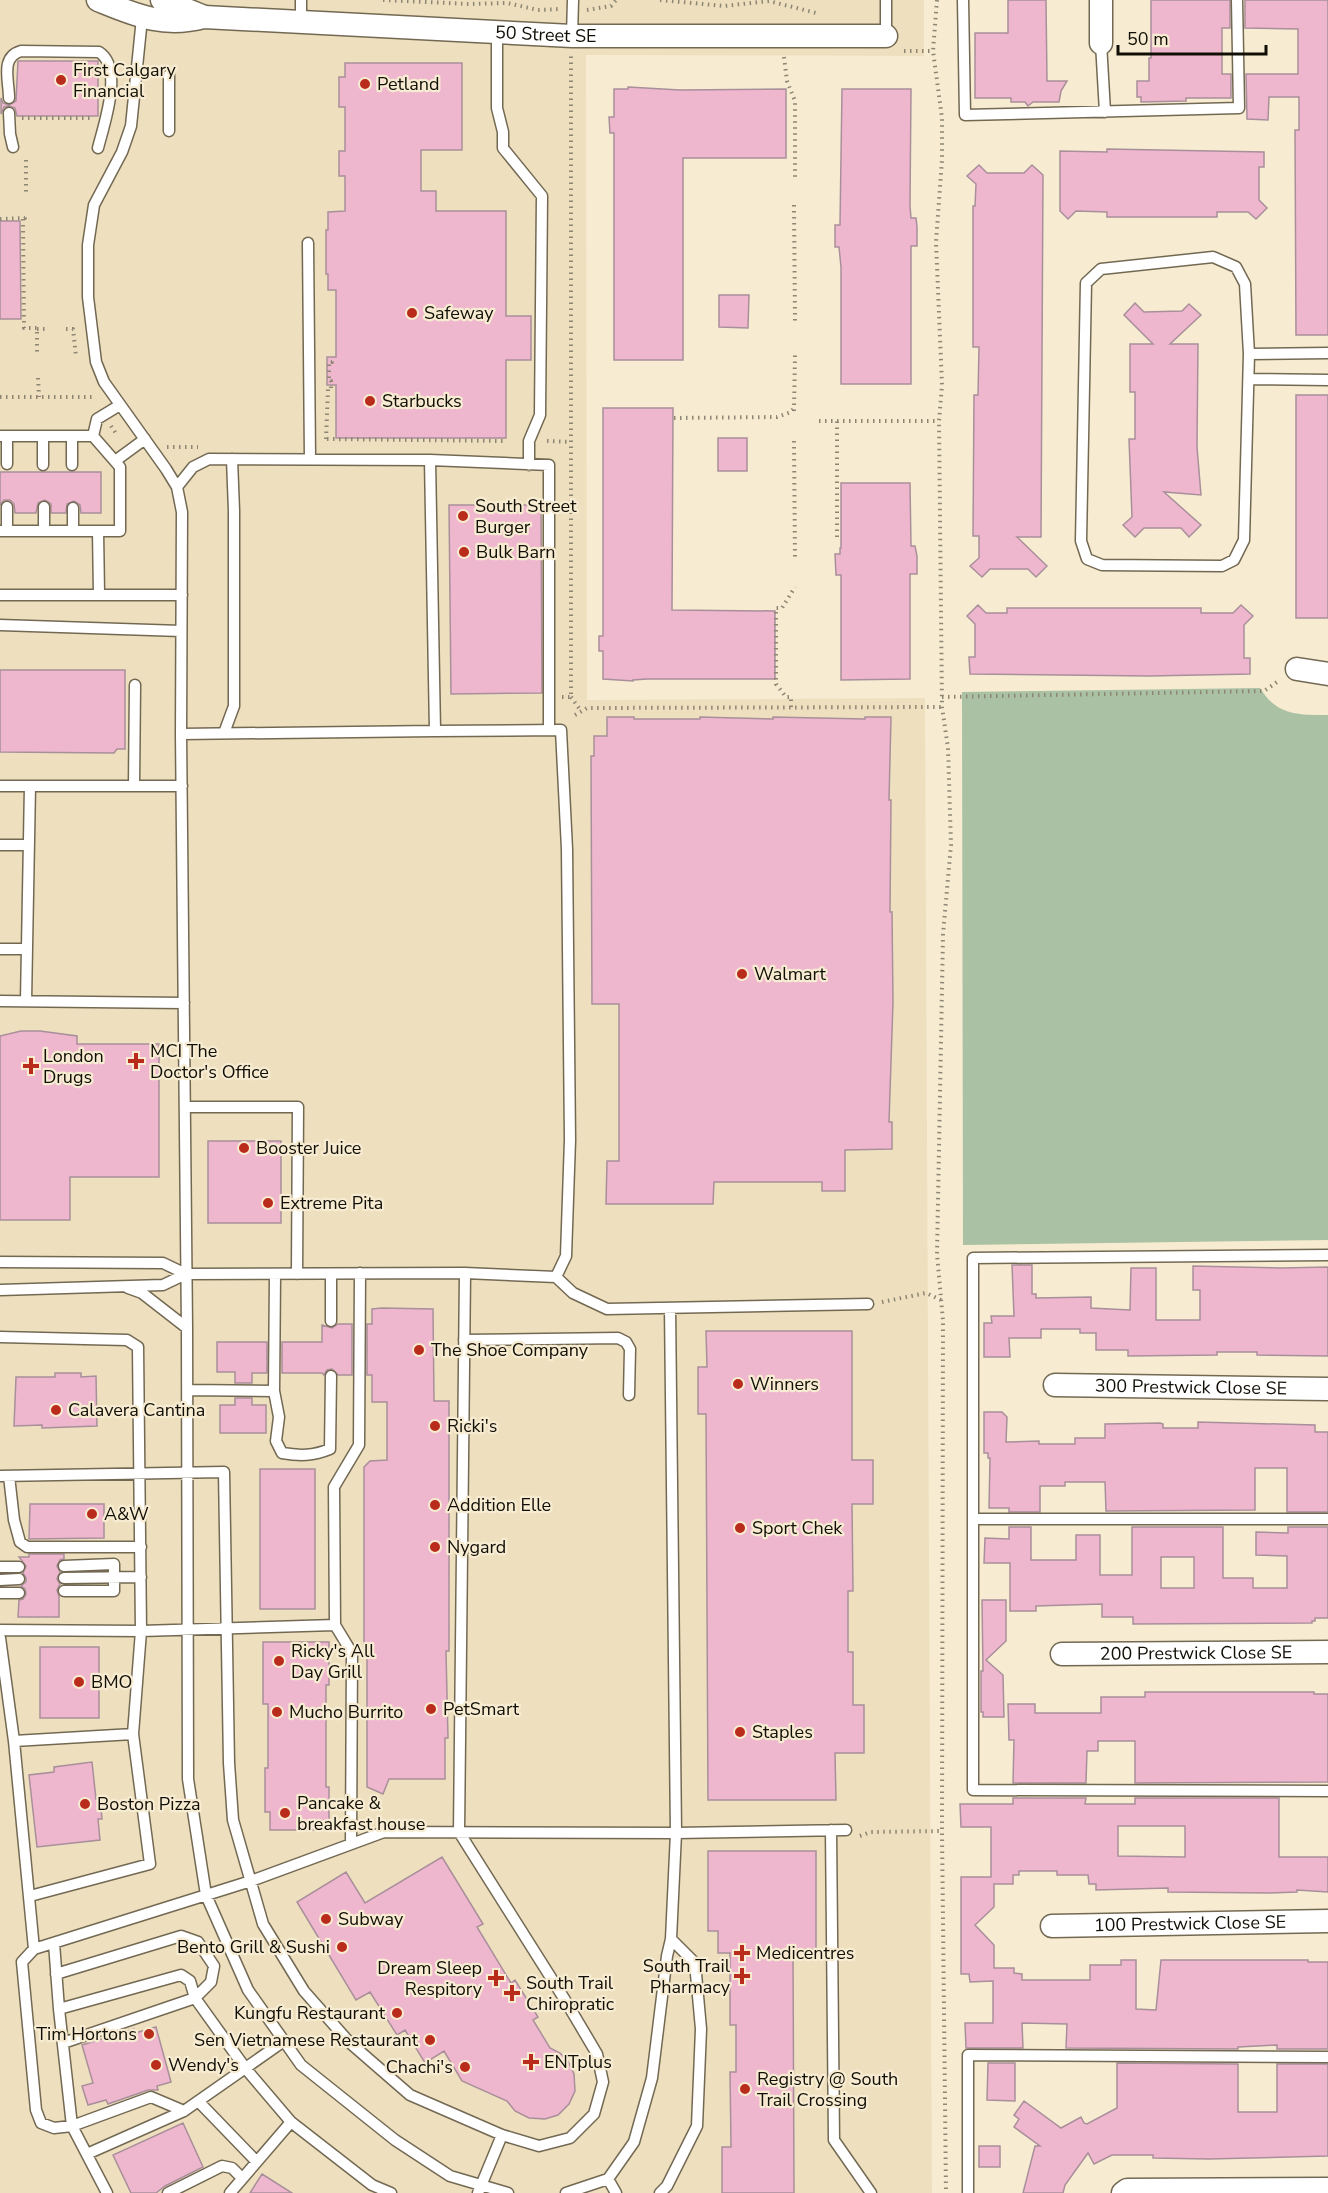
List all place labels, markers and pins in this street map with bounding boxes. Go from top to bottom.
place label: First Calgary Financial [73,58,177,103]
place label: Petland [377,72,439,96]
marker: First Calgary Financial [54,73,68,87]
marker: Petland [358,77,372,91]
place label: Safeway [424,301,494,325]
marker: Safeway [405,306,419,320]
place label: Starbucks [382,389,462,413]
marker: Starbucks [363,394,377,408]
place label: South Street Burger [475,494,577,539]
marker: South Street Burger [456,509,470,523]
place label: Bulk Barn [476,540,556,564]
marker: Bulk Barn [457,545,471,559]
place label: Walmart [754,962,827,986]
marker: Walmart [735,967,749,981]
place label: MCI The Doctor's Office [150,1039,269,1084]
place label: London Drugs [43,1044,104,1089]
marker: MCI The Doctor's Office [127,1052,145,1070]
marker: London Drugs [24,1059,38,1073]
place label: Booster Juice [256,1136,361,1160]
marker: Booster Juice [237,1141,251,1155]
place label: Extreme Pita [280,1191,383,1215]
marker: Extreme Pita [261,1196,275,1210]
place label: The Shoe Company [431,1338,589,1362]
marker: The Shoe Company [412,1343,426,1357]
place label: Winners [750,1372,819,1396]
marker: Winners [731,1377,745,1391]
place label: Calavera Cantina [68,1398,205,1422]
marker: Calavera Cantina [49,1403,63,1417]
place label: Ricki's [447,1414,497,1438]
marker: Ricki's [428,1419,442,1433]
place label: Addition Elle [447,1493,551,1517]
marker: Addition Elle [428,1498,442,1512]
place label: A&W [104,1502,149,1526]
marker: A&W [85,1507,99,1521]
place label: Sport Chek [752,1516,843,1540]
marker: Sport Chek [733,1521,747,1535]
place label: Nygard [447,1535,506,1559]
marker: Nygard [428,1540,442,1554]
place label: Ricky's All Day Grill [291,1639,375,1684]
marker: Ricky's All Day Grill [272,1654,286,1668]
place label: BMO [91,1670,132,1694]
marker: BMO [72,1675,86,1689]
place label: PetSmart [443,1697,520,1721]
place label: Mucho Burrito [289,1700,403,1724]
marker: PetSmart [424,1702,438,1716]
marker: Mucho Burrito [270,1705,284,1719]
place label: Staples [752,1720,813,1744]
marker: Staples [733,1725,747,1739]
place label: Pancake & breakfast house [297,1791,425,1836]
place label: Boston Pizza [97,1792,201,1816]
marker: Boston Pizza [78,1797,92,1811]
marker: Pancake & breakfast house [278,1806,292,1820]
place label: Subway [338,1907,404,1931]
marker: Subway [319,1912,333,1926]
place label: Bento Grill & Sushi [177,1935,330,1959]
marker: Bento Grill & Sushi [335,1940,349,1954]
place label: Medicentres [756,1941,854,1965]
marker: Medicentres [733,1944,751,1962]
place label: South Trail Pharmacy [643,1954,731,1999]
place label: Dream Sleep Respitory [377,1956,483,2001]
marker: Dream Sleep Respitory [487,1969,505,1987]
marker: South Trail Pharmacy [735,1969,749,1983]
place label: South Trail Chiropratic [526,1971,614,2016]
marker: South Trail Chiropratic [503,1984,521,2002]
place label: Kungfu Restaurant [234,2001,386,2025]
marker: Kungfu Restaurant [390,2006,404,2020]
place label: Tim Hortons [36,2022,137,2046]
marker: Tim Hortons [142,2027,156,2041]
place label: Sen Vietnamese Restaurant [194,2028,419,2052]
marker: Sen Vietnamese Restaurant [423,2033,437,2047]
place label: ENTplus [544,2050,612,2074]
place label: Wendy's [168,2053,239,2077]
marker: ENTplus [522,2053,540,2071]
place label: Chachi's [386,2055,453,2079]
marker: Wendy's [149,2058,163,2072]
marker: Chachi's [458,2060,472,2074]
place label: Registry @ South Trail Crossing [757,2067,898,2112]
marker: Registry @ South Trail Crossing [738,2082,752,2096]

